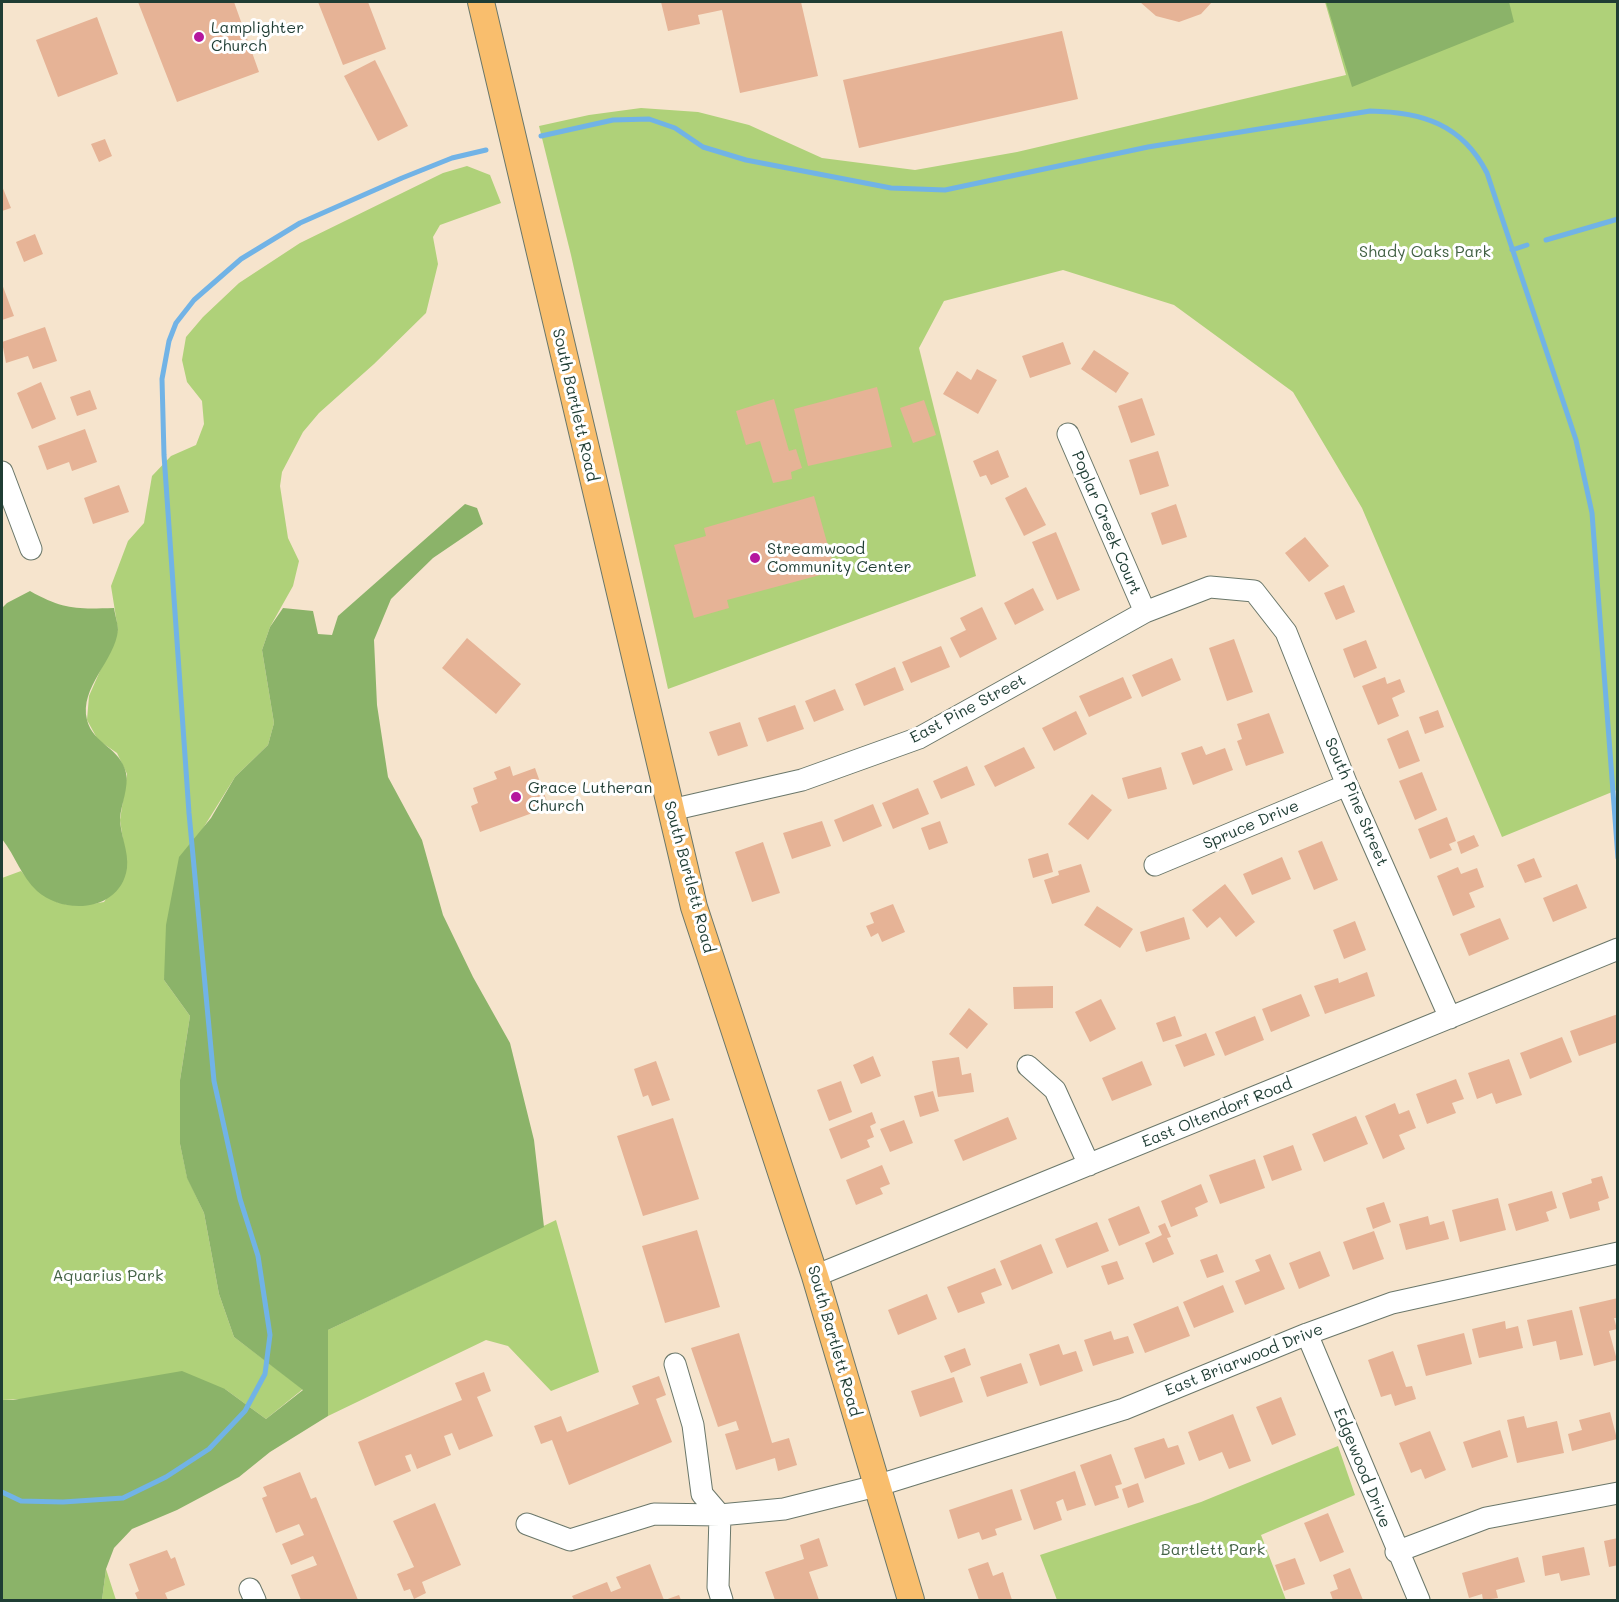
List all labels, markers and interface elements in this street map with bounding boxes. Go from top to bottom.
place label: Lamplighter Church [211,18,304,56]
marker: Lamplighter Church [192,30,206,44]
park label: Shady Oaks Park [1359,242,1491,262]
street label: South Bartlett Road [548,327,602,483]
street label: Poplar Creek Court [1067,448,1145,598]
place label: Streamwood Community Center [767,539,912,577]
marker: Streamwood Community Center [748,551,762,565]
street label: East Pine Street [907,670,1029,748]
street label: South Pine Street [1320,735,1392,869]
place label: Grace Lutheran Church [528,778,652,816]
marker: Grace Lutheran Church [509,790,523,804]
street label: Spruce Drive [1200,796,1302,854]
street label: South Bartlett Road [659,799,719,955]
street label: East Oltendorf Road [1139,1074,1295,1152]
street label: South Bartlett Road [803,1263,865,1419]
park label: Aquarius Park [53,1266,163,1286]
street label: East Briarwood Drive [1162,1319,1326,1401]
street label: Edgewood Drive [1329,1405,1395,1531]
park label: Bartlett Park [1161,1540,1265,1560]

